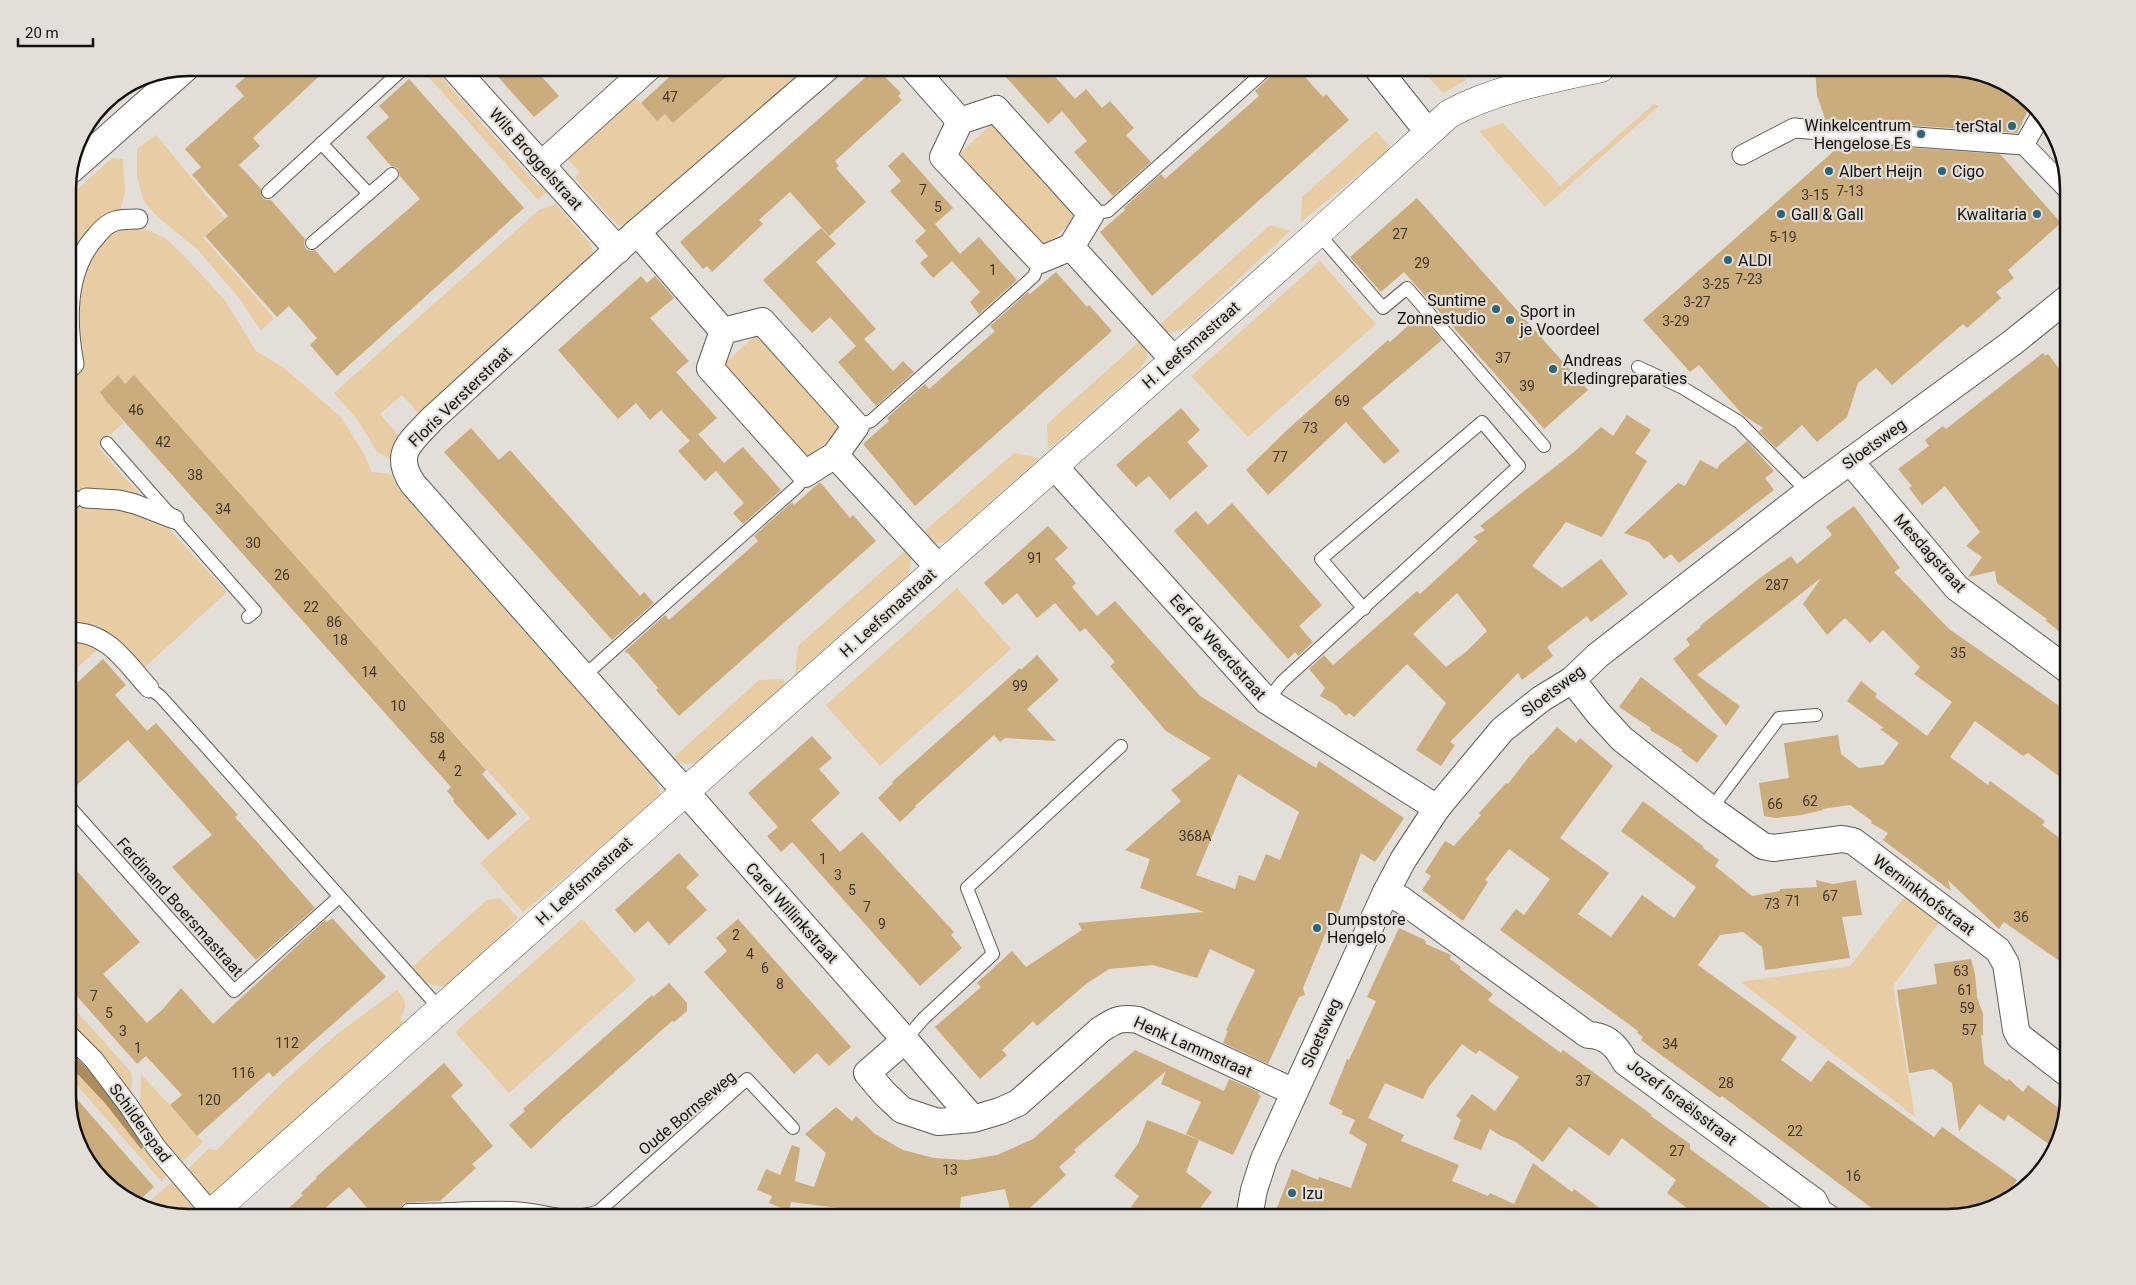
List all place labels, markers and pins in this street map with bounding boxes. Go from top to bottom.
place label: Winkelcentrum Hengelose Es [1805,116,1911,153]
place label: terStal [1956,117,2002,136]
marker: terStal [2006,120,2018,132]
marker: Winkelcentrum Hengelose Es [1915,128,1927,140]
place label: Albert Heijn [1839,162,1922,181]
place label: Cigo [1952,162,1984,181]
marker: Albert Heijn [1823,165,1835,177]
marker: Cigo [1936,165,1948,177]
place label: Gall & Gall [1791,205,1864,224]
place label: Kwalitaria [1957,205,2027,224]
marker: Gall & Gall [1775,208,1787,220]
marker: Kwalitaria [2031,208,2043,220]
place label: ALDI [1738,251,1772,270]
marker: ALDI [1722,254,1734,266]
place label: Suntime Zonnestudio [1397,291,1486,328]
place label: Sport in je Voordeel [1519,302,1600,339]
marker: Suntime Zonnestudio [1490,303,1502,315]
marker: Sport in je Voordeel [1504,314,1516,326]
place label: Andreas Kledingreparaties [1563,351,1687,388]
marker: Andreas Kledingreparaties [1547,363,1559,375]
place label: Dumpstore Hengelo [1327,910,1406,947]
marker: Dumpstore Hengelo [1311,922,1323,934]
place label: Izu [1302,1184,1323,1203]
marker: Izu [1286,1187,1298,1199]

